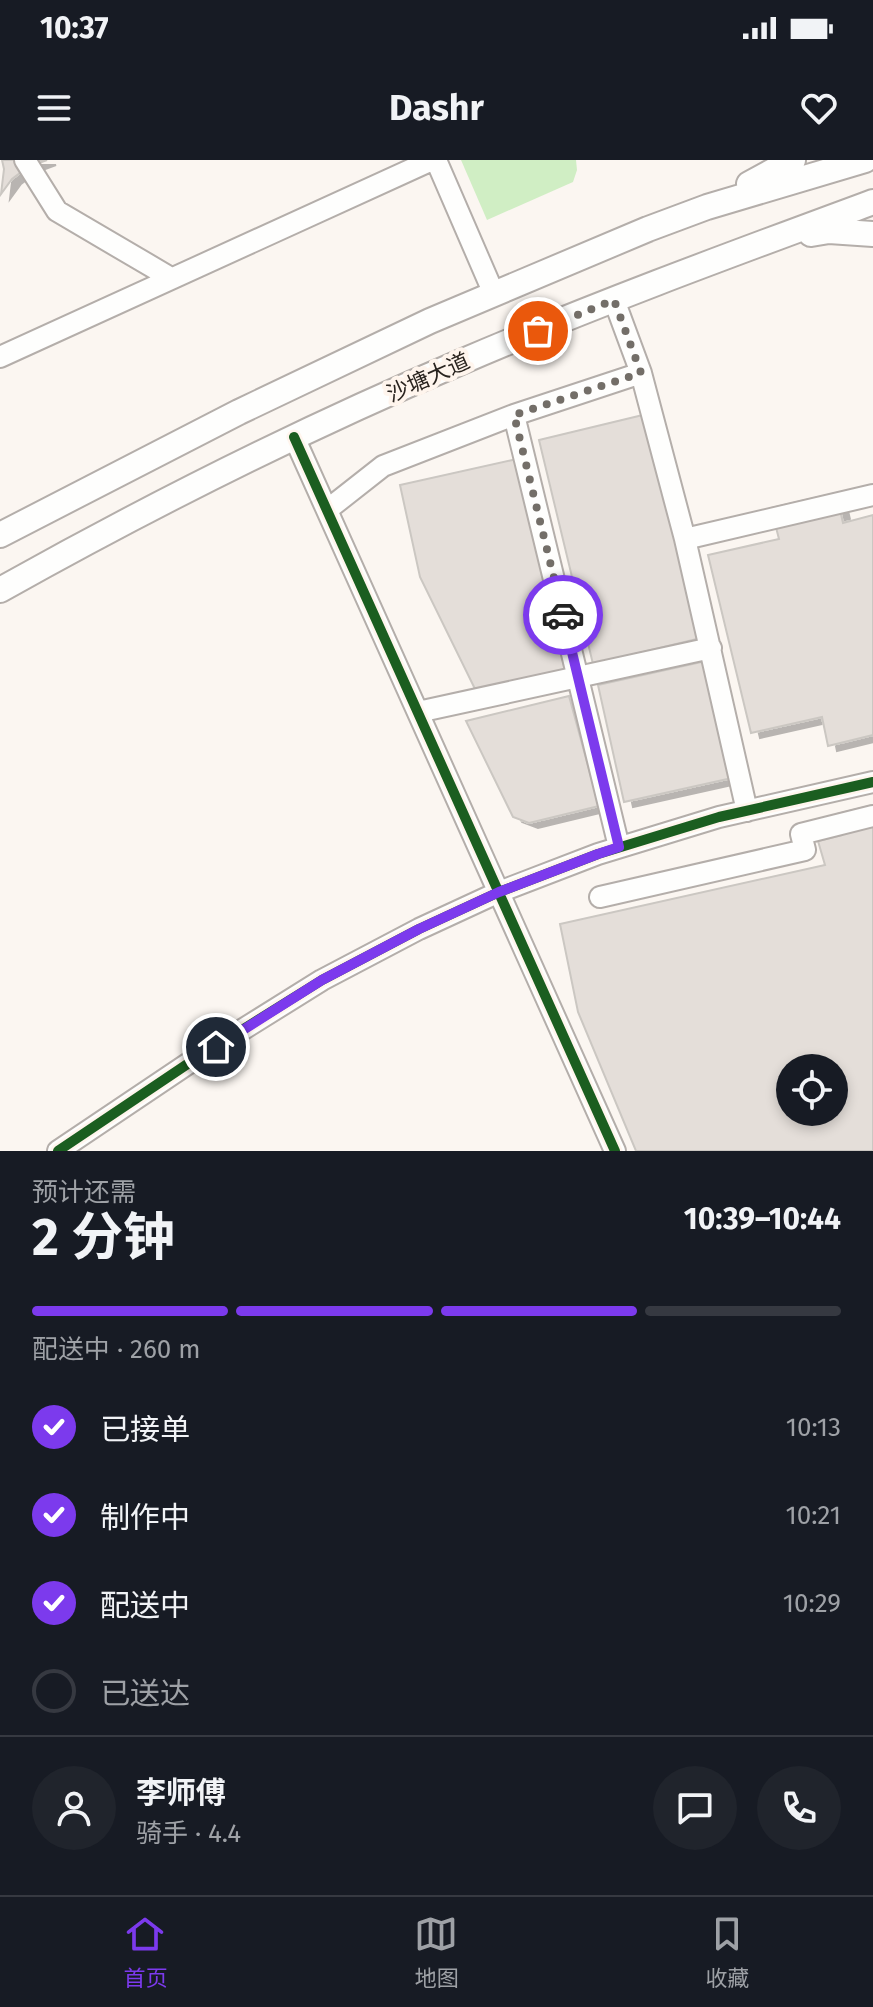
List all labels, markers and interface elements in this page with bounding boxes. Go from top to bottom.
text: 10:37 [40,10,109,46]
icon: menu [32,86,76,130]
text: Dashr [389,86,484,130]
icon: heart [797,86,841,130]
pin [504,297,572,365]
icon: bag [516,309,560,353]
street label: 沙塘大道 [383,347,474,408]
courier [523,575,603,655]
icon: car [541,593,585,637]
pin [182,1013,250,1081]
icon: home [194,1025,238,1069]
map controls [776,1054,848,1126]
button: locate [776,1054,848,1126]
text: 预计还需 [32,1177,136,1208]
text: 10:39–10:44 [684,1201,841,1237]
text: 2 分钟 [32,1206,175,1269]
text: 配送中 · 260 m [32,1334,200,1365]
icon: check [32,1405,76,1449]
text: 已接单 [100,1412,190,1448]
text: 10:13 [786,1412,841,1443]
icon: check [32,1493,76,1537]
text: 制作中 [100,1500,190,1536]
text: 10:21 [786,1500,841,1531]
icon: check [32,1581,76,1625]
text: 配送中 [100,1588,190,1624]
text: 10:29 [783,1588,841,1619]
text: 已送达 [100,1676,190,1712]
button: person [32,1766,116,1850]
button: chat [653,1766,737,1850]
button: phone [757,1766,841,1850]
text: 李师傅 [136,1775,226,1811]
text: 骑手 · 4.4 [136,1818,241,1849]
tab: 首页 [123,1912,168,1992]
tab: 地图 [414,1912,459,1992]
tab: 收藏 [705,1912,750,1992]

